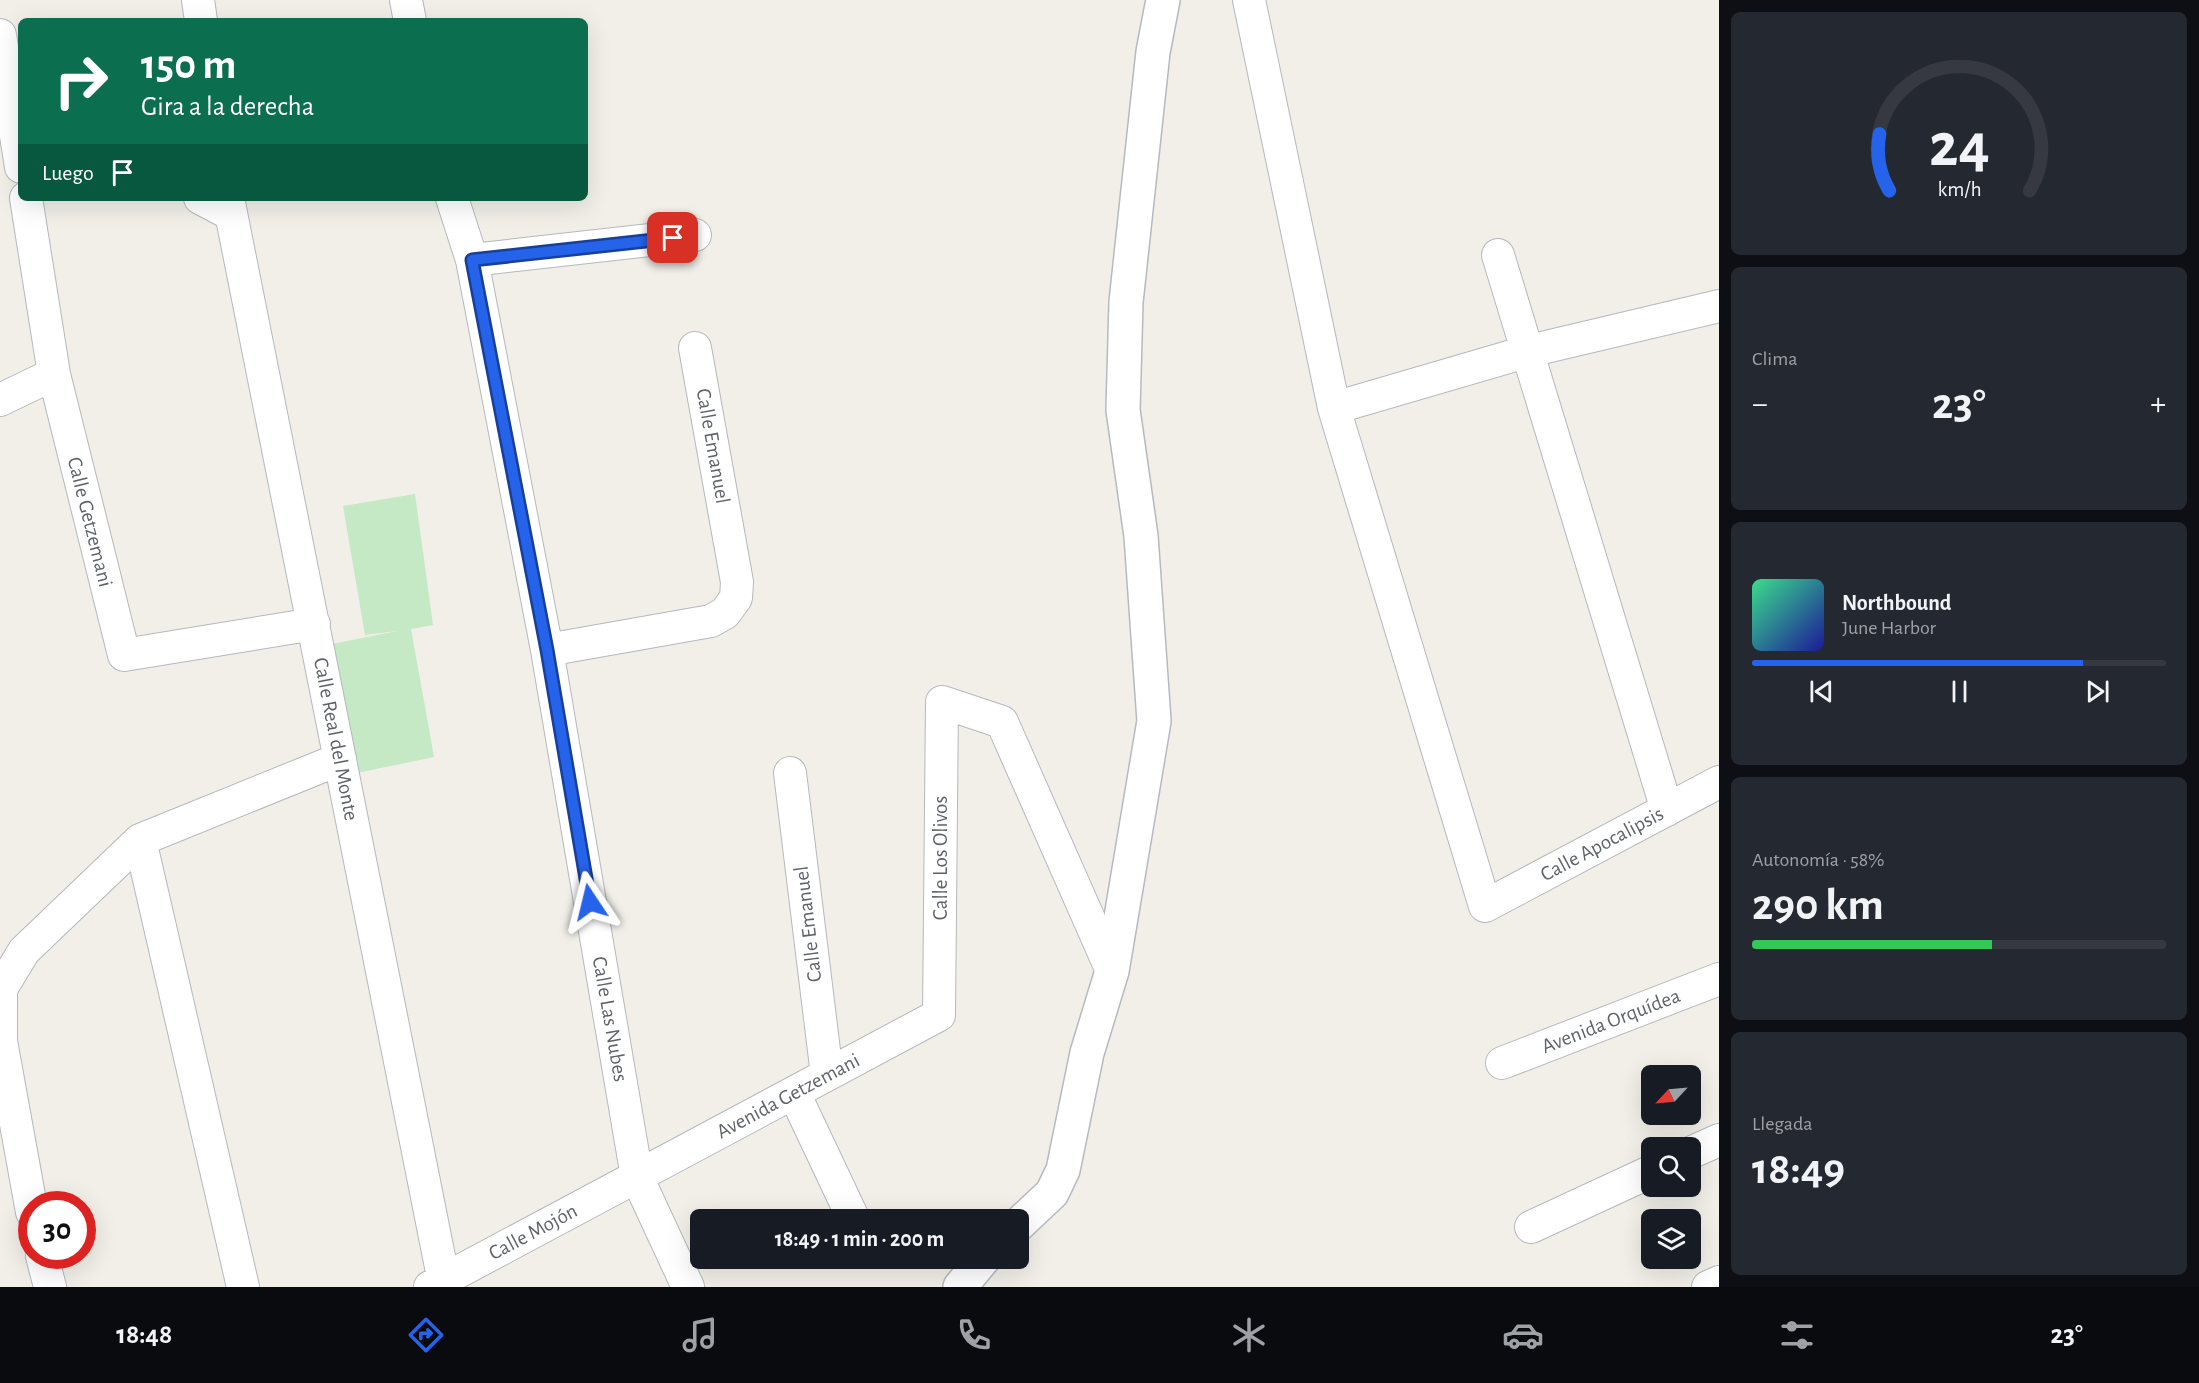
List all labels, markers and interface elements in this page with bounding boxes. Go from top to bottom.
icon: right [42,42,120,120]
text: 150 m [141,44,236,86]
text: Gira a la derecha [141,93,314,120]
text: 24 [1929,115,1989,177]
icon: arrive [106,156,139,189]
text: Luego [42,162,94,184]
text: km/h [1937,179,1981,200]
pin [647,212,698,263]
icon: arrive [656,221,689,254]
text: Clima [1752,349,1797,369]
text: 23° [1932,382,1986,427]
street label: Calle Emanuel [693,387,733,505]
text: − [1752,388,1768,421]
text: + [2150,388,2166,421]
street label: Calle Getzemani [64,455,116,589]
text: Northbound [1842,592,1951,614]
text: June Harbor [1842,618,1936,638]
street label: Calle Real del Monte [310,656,362,822]
icon: previous [1805,675,1838,708]
icon: pause [1943,675,1976,708]
icon: next [2081,675,2114,708]
street label: Calle Los Olivos [930,796,951,920]
street label: Calle Apocalipsis [1537,803,1667,885]
text: Autonomía · 58% [1752,850,1885,870]
street label: Calle Emanuel [790,865,826,983]
position arrow [558,870,622,934]
text: 290 km [1752,883,1884,928]
street label: Calle Las Nubes [589,955,631,1083]
street label: Avenida Orquídea [1539,985,1684,1057]
street label: Avenida Getzemani [713,1049,863,1143]
north arrow [1641,1065,1701,1125]
map controls [1641,1065,1701,1269]
text: Llegada [1752,1114,1813,1134]
button: search [1641,1137,1701,1197]
text: 18:49 [1752,1147,1845,1192]
speed limit sign: 30 [18,1191,96,1269]
street label: Calle Mojón [485,1200,581,1264]
button: layers [1641,1209,1701,1269]
text: 18:49 · 1 min · 200 m [775,1228,944,1250]
icon: directions [405,1314,447,1356]
icon: music [679,1314,721,1356]
icon: phone [953,1314,995,1356]
icon: climate [1228,1314,1270,1356]
icon: car [1502,1314,1544,1356]
icon: filters [1776,1314,1818,1356]
text: 18:48 [116,1321,172,1348]
text: 23° [2051,1321,2083,1348]

